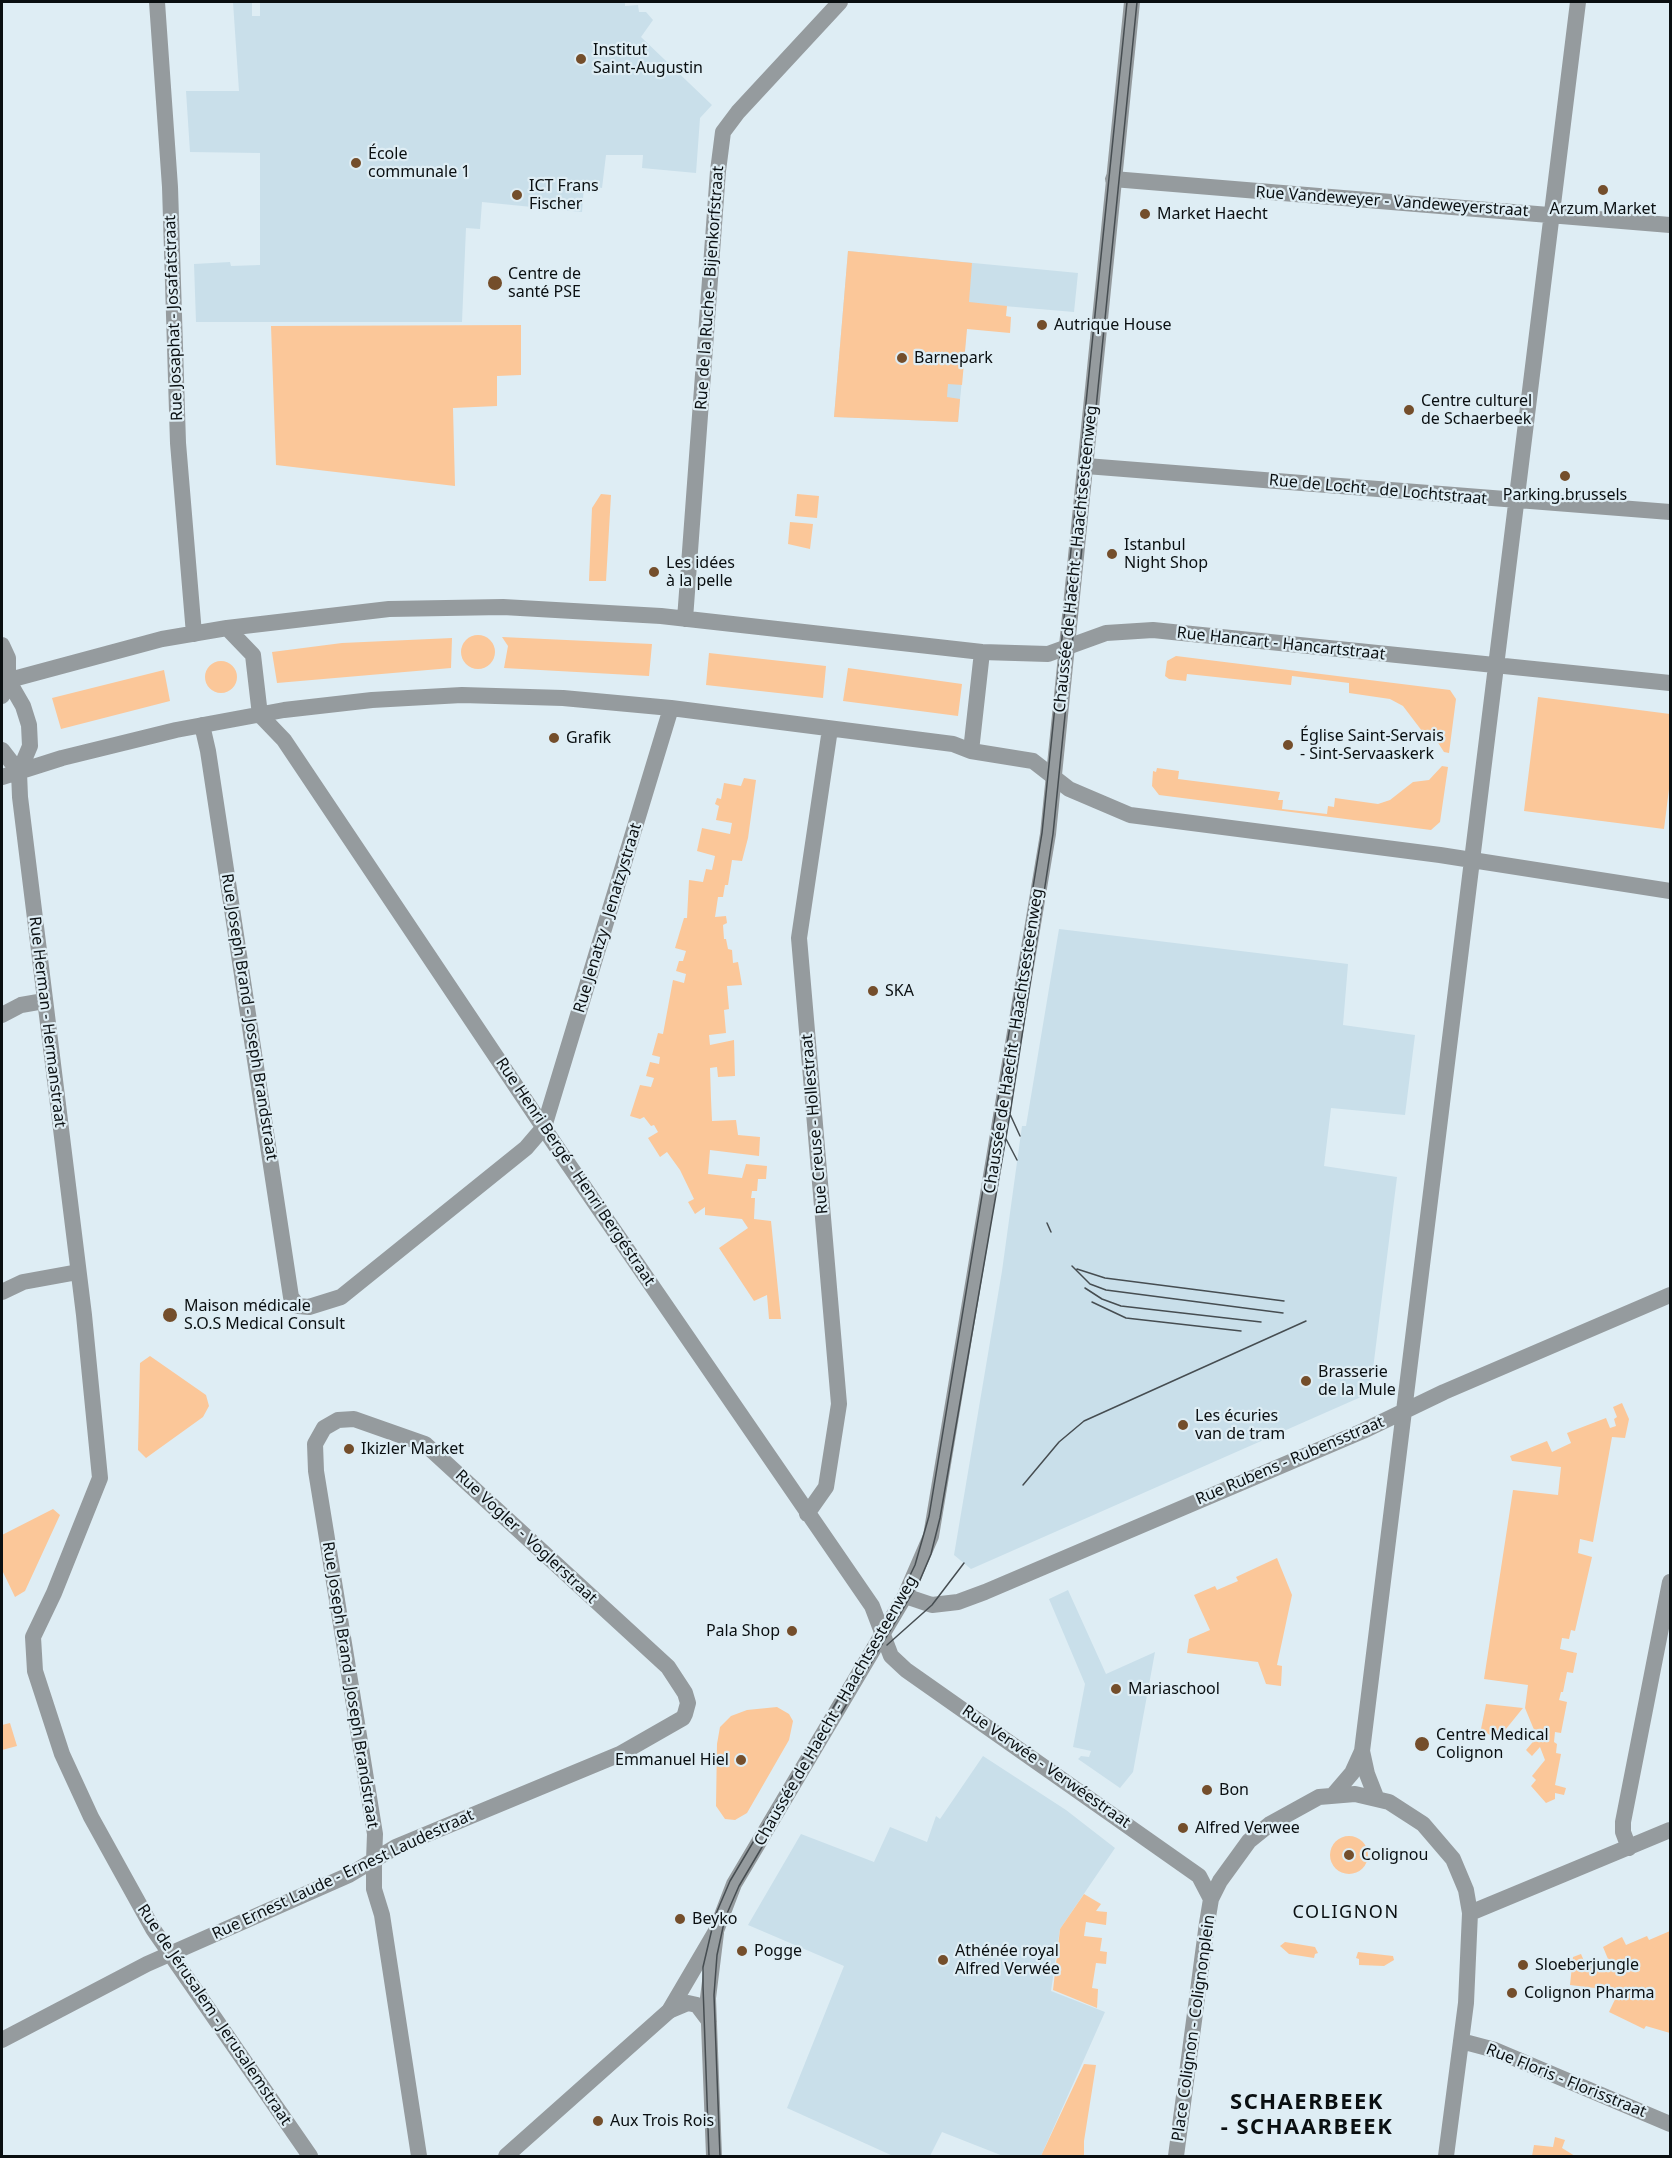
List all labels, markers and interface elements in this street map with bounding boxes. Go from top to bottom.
place label: Institut Saint-Augustin [593,40,703,78]
marker: Institut Saint-Augustin [574,52,588,66]
place label: École communale 1 [368,144,470,182]
marker: École communale 1 [349,156,363,170]
street label: Rue de la Ruche - Bijenkorfstraat [692,165,728,411]
place label: ICT Frans Fischer [529,176,599,214]
street label: Rue Vandeweyer - Vandeweyerstraat [1255,183,1529,221]
marker: Arzum Market [1596,183,1610,197]
marker: ICT Frans Fischer [510,188,524,202]
place label: Arzum Market [1550,199,1656,219]
place label: Market Haecht [1157,204,1268,224]
marker: Market Haecht [1138,207,1152,221]
street label: Rue Josaphat - Josafatstraat [161,215,187,421]
place label: Centre de santé PSE [508,264,581,302]
marker: Centre de santé PSE [486,274,504,292]
place label: Autrique House [1054,315,1172,335]
marker: Autrique House [1035,318,1049,332]
place label: Barnepark [914,348,993,368]
marker: Barnepark [895,351,909,365]
place label: Centre culturel de Schaerbeek [1421,391,1532,429]
marker: Centre culturel de Schaerbeek [1402,403,1416,417]
street label: Chaussée de Haecht - Haachtsesteenweg [1050,404,1102,714]
marker: Parking.brussels [1558,469,1572,483]
street label: Rue de Locht - de Lochtstraat [1268,471,1488,509]
place label: Parking.brussels [1503,485,1627,505]
place label: Istanbul Night Shop [1124,535,1208,573]
marker: Istanbul Night Shop [1105,547,1119,561]
place label: Les idées à la pelle [666,553,735,591]
marker: Les idées à la pelle [647,565,661,579]
street label: Rue Hancart - Hancartstraat [1176,624,1386,664]
place label: Église Saint-Servais - Sint-Servaaskerk [1300,726,1444,764]
place label: Grafik [566,728,611,748]
marker: Grafik [547,731,561,745]
marker: Église Saint-Servais - Sint-Servaaskerk [1281,738,1295,752]
street label: Rue Jenatzy - Jenatzystraat [570,821,646,1015]
street label: Rue Joseph Brand - Joseph Brandstraat [217,872,281,1162]
street label: Chaussée de Haecht - Haachtsesteenweg [980,887,1048,1195]
street label: Rue Herman - Hermanstraat [25,915,69,1129]
place label: SKA [885,981,914,1001]
marker: SKA [866,984,880,998]
street label: Rue Creuse - Hollestraat [798,1033,832,1215]
street label: Rue Henri Bergé - Henri Bergéstraat [491,1054,659,1290]
place label: Maison médicale S.O.S Medical Consult [184,1296,345,1334]
marker: Maison médicale S.O.S Medical Consult [161,1306,179,1324]
place label: Brasserie de la Mule [1318,1362,1396,1400]
marker: Brasserie de la Mule [1299,1374,1313,1388]
place label: Les écuries van de tram [1195,1406,1285,1444]
street label: Rue Rubens - Rubensstraat [1193,1413,1387,1509]
marker: Les écuries van de tram [1176,1418,1190,1432]
place label: Ikizler Market [361,1439,464,1459]
marker: Ikizler Market [342,1442,356,1456]
street label: Rue Vogler - Voglerstraat [451,1466,601,1608]
street label: Rue Joseph Brand - Joseph Brandstraat [318,1540,382,1830]
street label: Chaussée de Haecht - Haachtsesteenweg [750,1573,922,1849]
place label: Pala Shop [706,1621,780,1641]
marker: Pala Shop [785,1624,799,1638]
place label: Mariaschool [1128,1679,1220,1699]
marker: Mariaschool [1109,1682,1123,1696]
street label: Rue Verwée - Verwéestraat [958,1701,1134,1833]
place label: Centre Medical Colignon [1436,1725,1549,1763]
marker: Centre Medical Colignon [1413,1735,1431,1753]
place label: Emmanuel Hiel [615,1750,729,1770]
marker: Emmanuel Hiel [734,1753,748,1767]
place label: Bon [1219,1780,1249,1800]
marker: Bon [1200,1783,1214,1797]
street label: Rue Ernest Laude - Ernest Laudestraat [209,1806,477,1944]
place label: Alfred Verwee [1195,1818,1300,1838]
marker: Alfred Verwee [1176,1821,1190,1835]
place label: Colignou [1361,1845,1428,1865]
marker: Colignou [1342,1848,1356,1862]
street label: Rue de Jérusalem - Jerusalemstraat [133,1901,295,2129]
district label: COLIGNON [1292,1902,1400,1924]
place label: Beyko [692,1909,737,1929]
marker: Beyko [673,1912,687,1926]
street label: Place Colignon - Colignonplein [1169,1913,1219,2143]
place label: Pogge [754,1941,802,1961]
place label: Athénée royal Alfred Verwée [955,1941,1060,1979]
marker: Pogge [735,1944,749,1958]
marker: Athénée royal Alfred Verwée [936,1953,950,1967]
place label: Sloeberjungle [1535,1955,1639,1975]
marker: Sloeberjungle [1516,1958,1530,1972]
place label: Colignon Pharma [1524,1983,1655,2003]
marker: Colignon Pharma [1505,1986,1519,2000]
street label: Rue Floris - Florisstraat [1483,2040,1649,2122]
district label: SCHAERBEEK - SCHAARBEEK [1221,2090,1393,2142]
place label: Aux Trois Rois [610,2111,714,2131]
marker: Aux Trois Rois [591,2114,605,2128]

